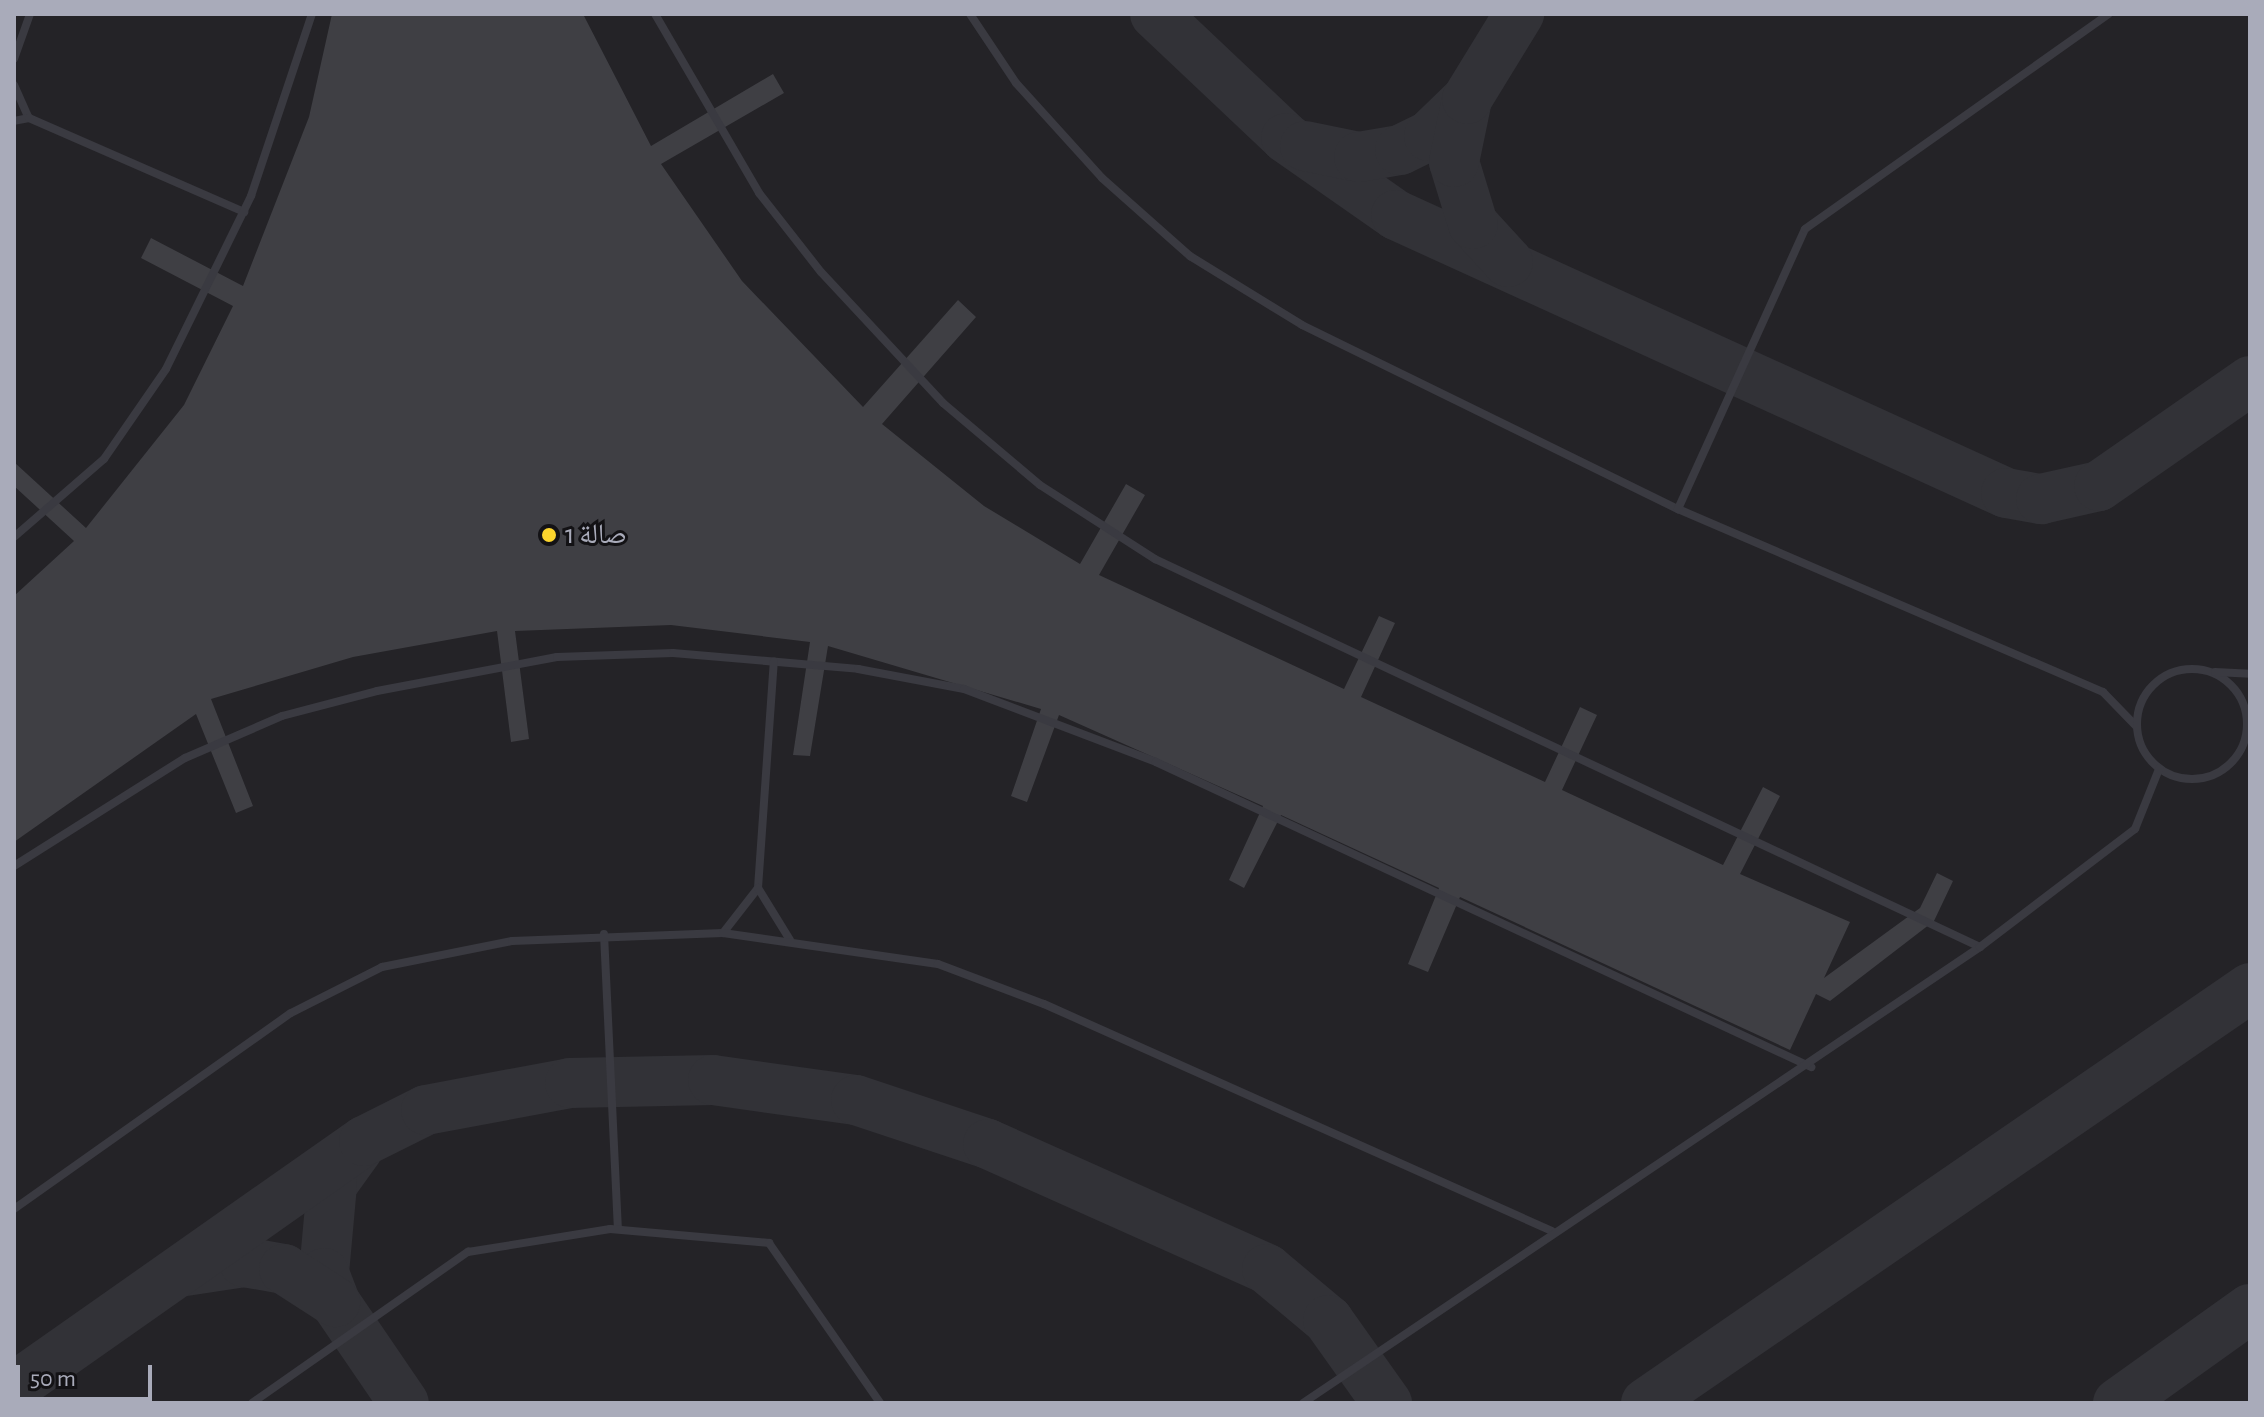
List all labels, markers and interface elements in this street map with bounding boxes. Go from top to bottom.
place label: صالة 1 [565,518,627,552]
marker: صالة 1 [540,526,558,544]
scale bar [20,1349,156,1399]
text: 50 m [30,1367,76,1391]

